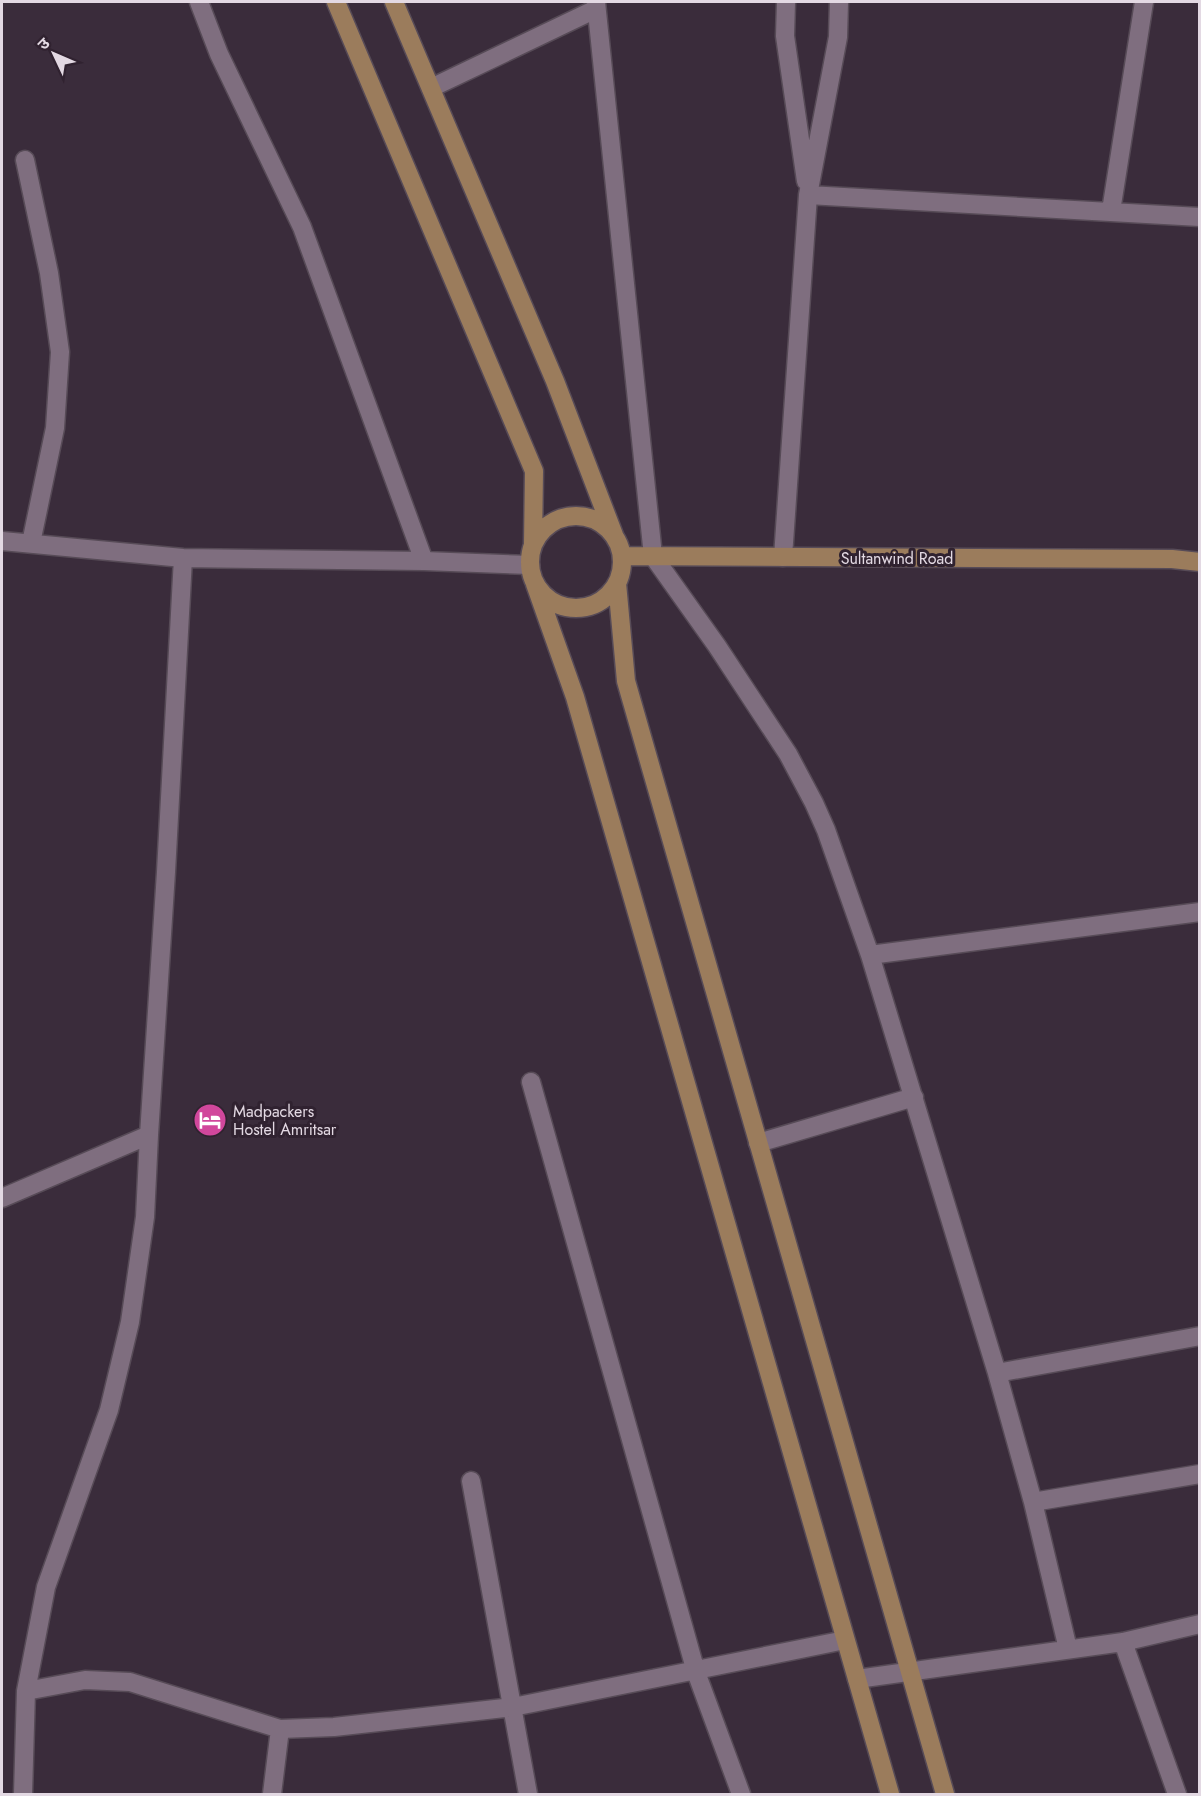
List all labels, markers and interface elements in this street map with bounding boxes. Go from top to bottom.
north arrow [24,24,84,84]
text: उ [32,32,56,55]
street label: Sultanwind Road [841,547,953,570]
place label: Madpackers Hostel Amritsar [233,1100,337,1141]
hotel icon: Madpackers Hostel Amritsar [192,1102,228,1138]

